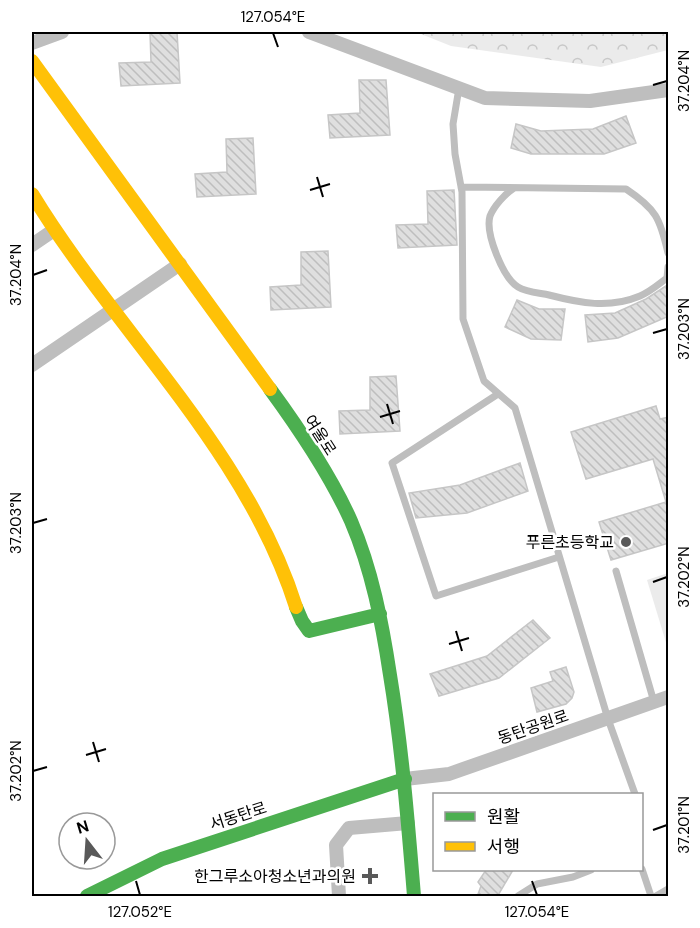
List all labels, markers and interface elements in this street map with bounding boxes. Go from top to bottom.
text: 127.054°E [241,7,305,27]
text: 37.204°N [674,50,694,112]
text: 37.204°N [6,244,26,306]
text: 37.203°N [674,298,694,360]
street label: 여울로 [299,411,341,459]
text: 37.203°N [6,492,26,554]
place label: 푸른초등학교 [526,532,614,553]
marker: 푸른초등학교 [619,535,633,549]
text: 37.202°N [674,546,694,608]
street label: 동탄공원로 [495,705,571,749]
text: 37.202°N [6,740,26,802]
legend [433,793,643,871]
text: 37.201°N [674,796,694,854]
street label: 서동탄로 [207,797,270,835]
text: 원활 [487,805,520,829]
north arrow [57,811,117,871]
text: N [74,815,91,839]
text: 서행 [487,835,520,859]
place label: 한그루소아청소년과의원 [194,866,356,887]
marker: 한그루소아청소년과의원 [361,867,379,885]
text: 127.052°E [108,902,172,922]
text: 127.054°E [505,902,569,922]

